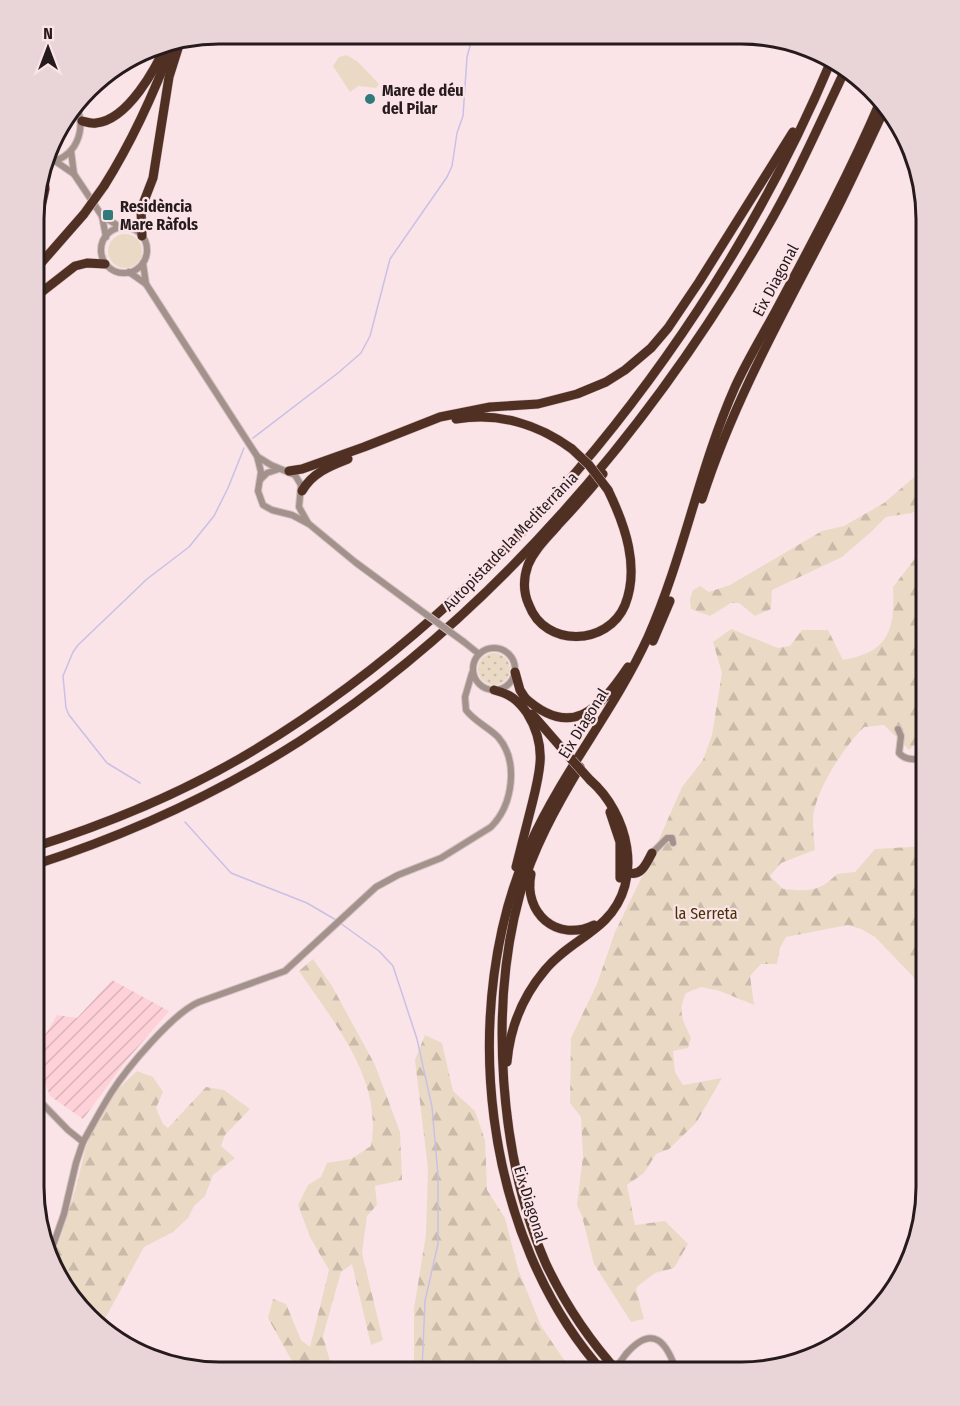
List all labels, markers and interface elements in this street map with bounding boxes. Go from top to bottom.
north arrow [18,18,78,78]
text: N [43,24,53,43]
place label: Mare de déu del Pilar [382,81,464,118]
marker: Mare de déu del Pilar [363,92,377,106]
place label: Residència Mare Ràfols [120,197,198,234]
marker: Residència Mare Ràfols [101,208,115,222]
street label: Eix Diagonal [748,241,802,320]
street label: Autopista de la Mediterrània [439,468,582,615]
street label: Eix Diagonal [554,685,613,762]
park label: la Serreta [674,904,738,923]
street label: Eix Diagonal [510,1163,551,1245]

